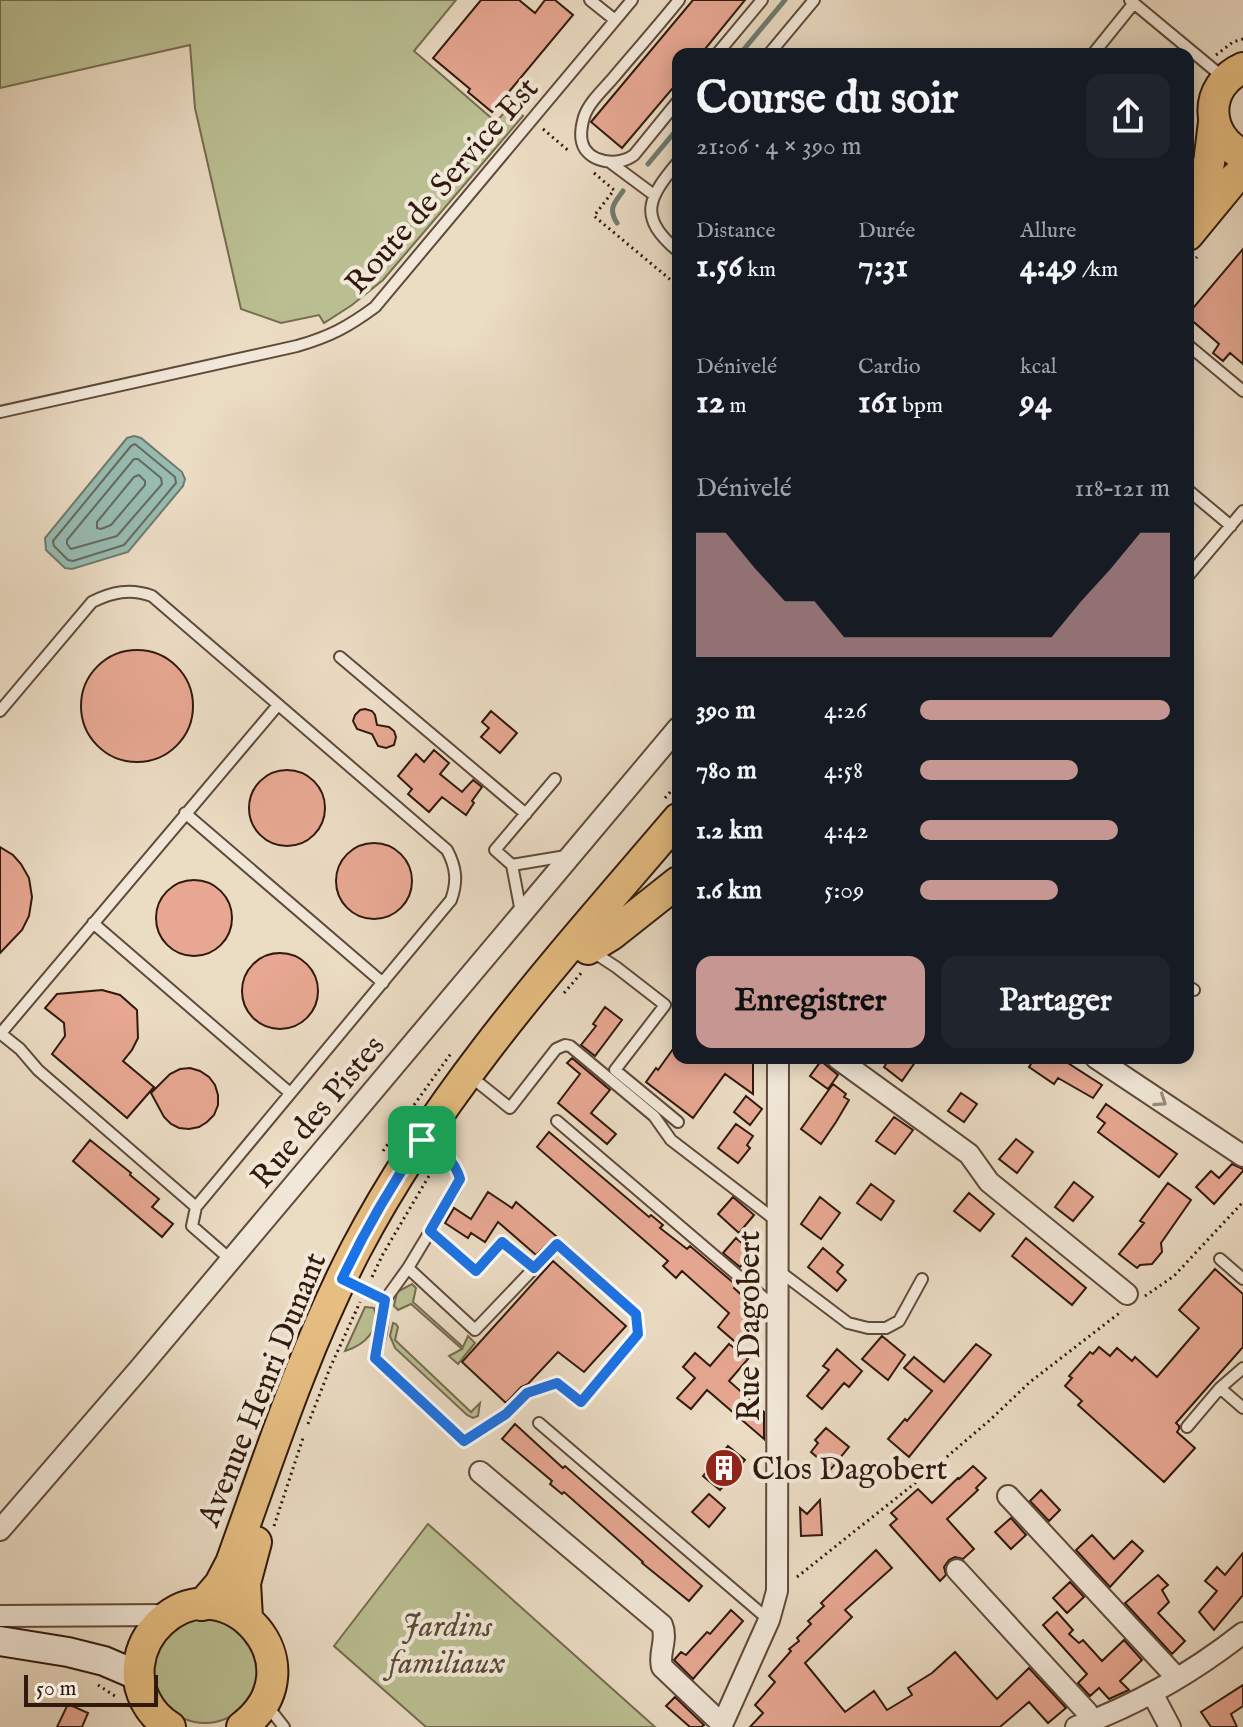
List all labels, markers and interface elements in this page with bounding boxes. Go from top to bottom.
street label: Route de Service Est [337,70,548,304]
text: Course du soir [696,72,958,128]
button: share [1086,74,1170,158]
text: 21:06 · 4 × 390 m [696,130,862,163]
text: Distance [696,217,776,245]
text: Durée [858,217,915,245]
text: Allure [1020,217,1076,245]
text: 1.56 [696,245,743,288]
text: 7:31 [858,245,908,288]
text: 4:49 [1020,245,1077,288]
text: km [743,256,776,284]
text: /km [1077,256,1118,284]
text: Dénivelé [696,353,777,381]
text: Cardio [858,353,921,381]
text: kcal [1020,353,1057,381]
text: 12 [696,381,725,424]
text: 161 [858,381,897,424]
text: 94 [1020,381,1051,424]
text: m [725,392,746,420]
text: bpm [897,392,943,420]
text: Dénivelé [696,472,792,505]
text: 118–121 m [1074,472,1170,505]
text: 390 m [696,694,756,727]
text: 4:26 [824,694,867,727]
text: 780 m [696,754,757,787]
text: 4:58 [824,754,863,787]
text: 1.2 km [696,814,763,847]
text: 4:42 [824,814,869,847]
text: 1.6 km [696,874,762,907]
text: 5:09 [824,874,864,907]
button: Enregistrer [696,956,925,1048]
button: Partager [941,956,1170,1048]
street label: Rue des Pistes [243,1028,395,1198]
one-way arrow [1153,1092,1167,1107]
pin [388,1106,456,1174]
icon: arrive [400,1118,444,1162]
street label: Rue Dagobert [730,1230,771,1422]
street label: Avenue Henri Dunant [189,1247,337,1534]
building icon: Clos Dagobert [703,1447,745,1489]
place label: Clos Dagobert [752,1450,948,1491]
park label: Jardins familiaux [382,1607,505,1685]
scale bar [24,1671,158,1707]
text: 50 m [36,1675,77,1703]

